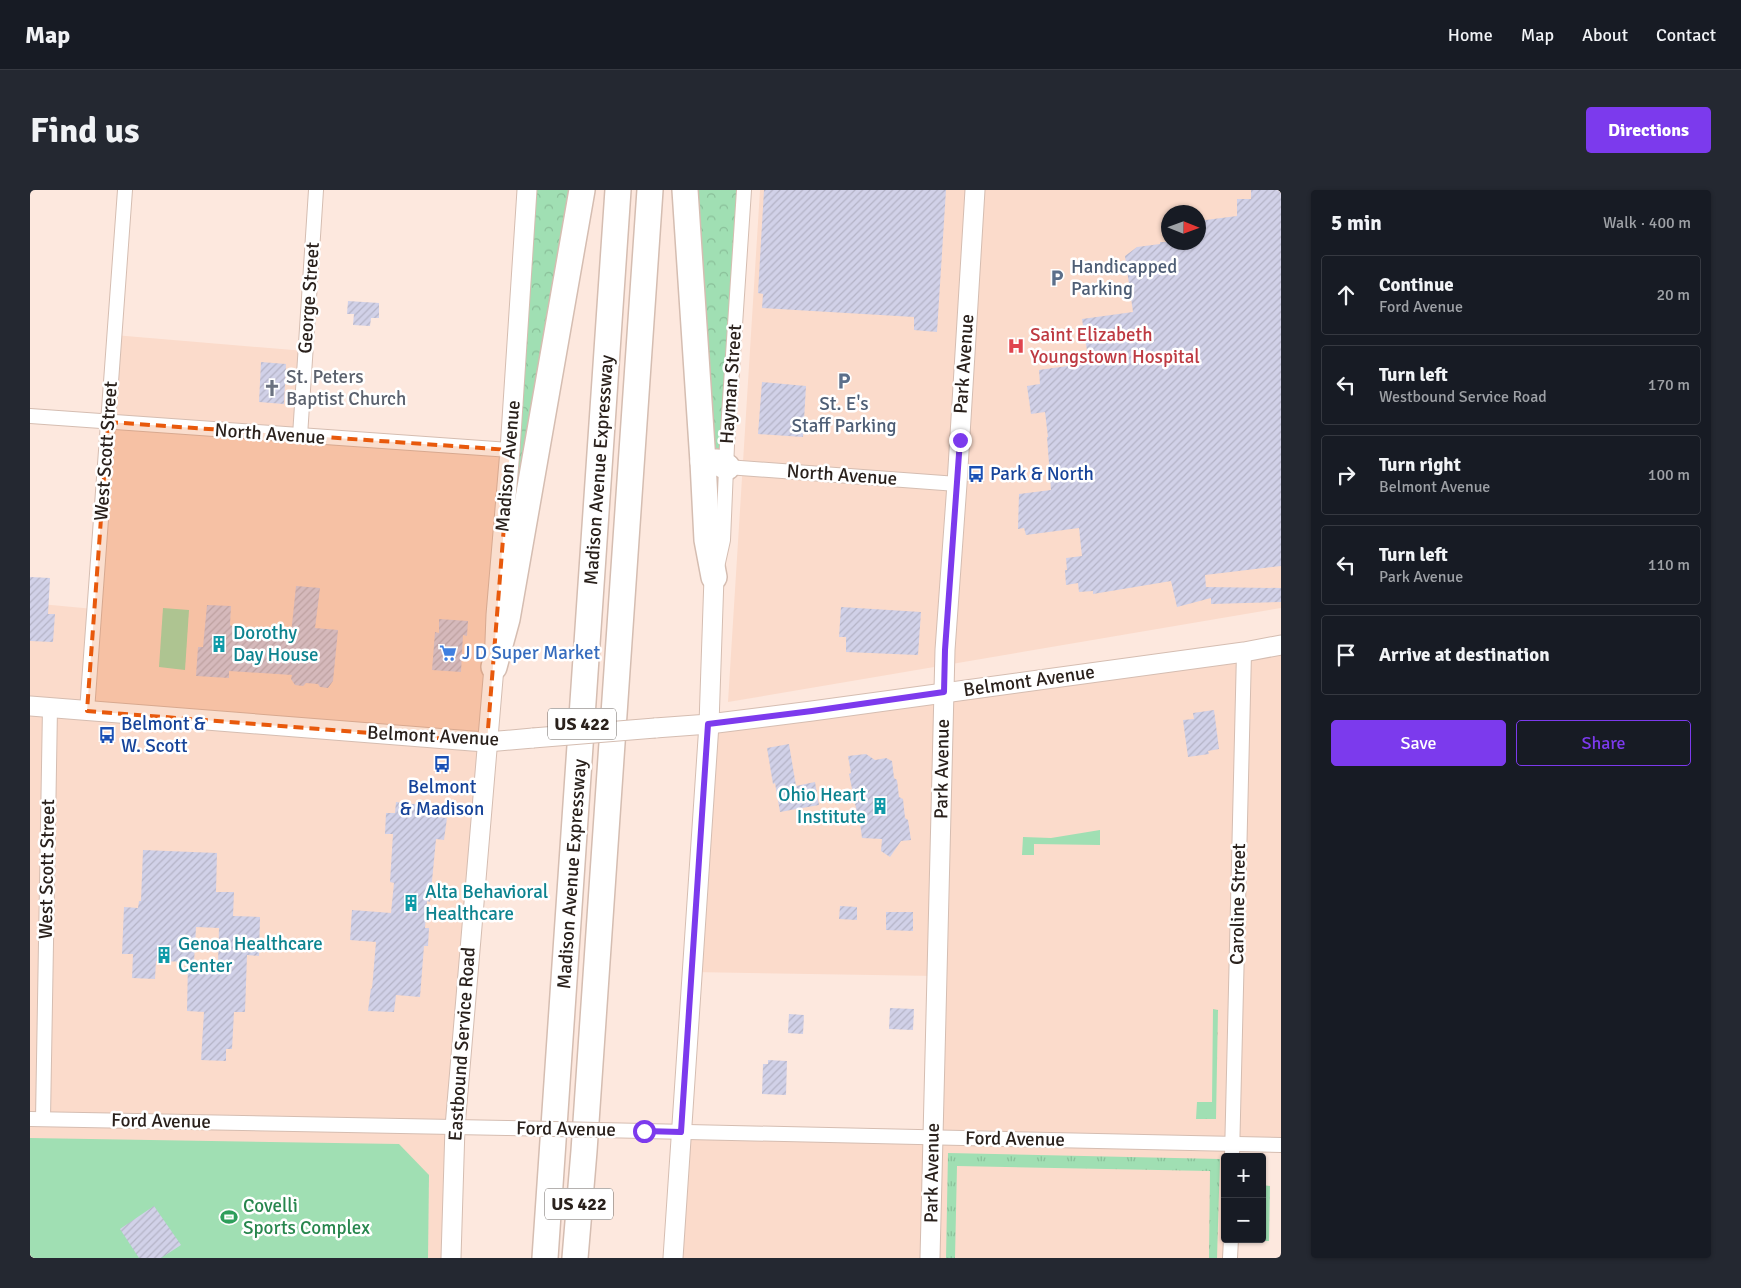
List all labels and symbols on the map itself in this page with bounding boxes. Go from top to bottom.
north arrow [1161,205,1206,250]
street label: George Street [293,241,325,355]
place label: Handicapped Parking [1071,255,1177,301]
parking icon: Handicapped Parking [1047,268,1067,288]
street label: Park Avenue [949,313,979,415]
street label: Hayman Street [715,323,747,445]
place label: Saint Elizabeth Youngstown Hospital [1030,323,1200,369]
hospital icon: Saint Elizabeth Youngstown Hospital [1006,336,1026,356]
street label: Madison Avenue Expressway [579,354,619,586]
place label: St. Peters Baptist Church [286,365,406,411]
parking icon: St. E's Staff Parking [834,371,854,391]
church icon: St. Peters Baptist Church [262,378,282,398]
street label: West Scott Street [89,380,123,522]
place label: St. E's Staff Parking [791,392,897,438]
street label: Madison Avenue [490,399,526,533]
street label: North Avenue [214,418,326,450]
route end [949,429,972,452]
street label: North Avenue [786,459,898,491]
place label: Park & North [990,462,1094,486]
bus stop icon: Park & North [966,464,986,484]
place label: Dorothy Day House [233,621,319,667]
building icon: Dorothy Day House [209,634,229,654]
place label: J D Super Market [462,641,601,665]
supermarket icon: J D Super Market [438,643,458,663]
street label: Belmont Avenue [962,660,1096,702]
road number: US 422 [548,708,616,740]
place label: Belmont & W. Scott [121,712,206,758]
street label: Park Avenue [929,719,955,819]
street label: Belmont Avenue [366,721,500,751]
bus stop icon: Belmont & W. Scott [97,725,117,745]
bus stop icon: Belmont & Madison [432,754,452,774]
street label: Madison Avenue Expressway [552,758,592,990]
place label: Belmont & Madison [400,775,484,821]
place label: Ohio Heart Institute [778,783,866,829]
building icon: Ohio Heart Institute [870,796,890,816]
street label: West Scott Street [34,798,60,939]
street label: Caroline Street [1225,843,1251,965]
place label: Alta Behavioral Healthcare [425,880,548,926]
building icon: Alta Behavioral Healthcare [401,893,421,913]
place label: Genoa Healthcare Center [178,932,323,978]
building icon: Genoa Healthcare Center [154,945,174,965]
street label: Eastbound Service Road [443,946,481,1142]
street label: Ford Avenue [111,1108,211,1134]
street label: Ford Avenue [516,1116,616,1142]
route start [633,1120,656,1143]
street label: Park Avenue [919,1123,945,1223]
street label: Ford Avenue [965,1126,1065,1152]
road number: US 422 [545,1189,613,1220]
place label: Covelli Sports Complex [243,1194,370,1240]
sports icon: Covelli Sports Complex [219,1207,239,1227]

